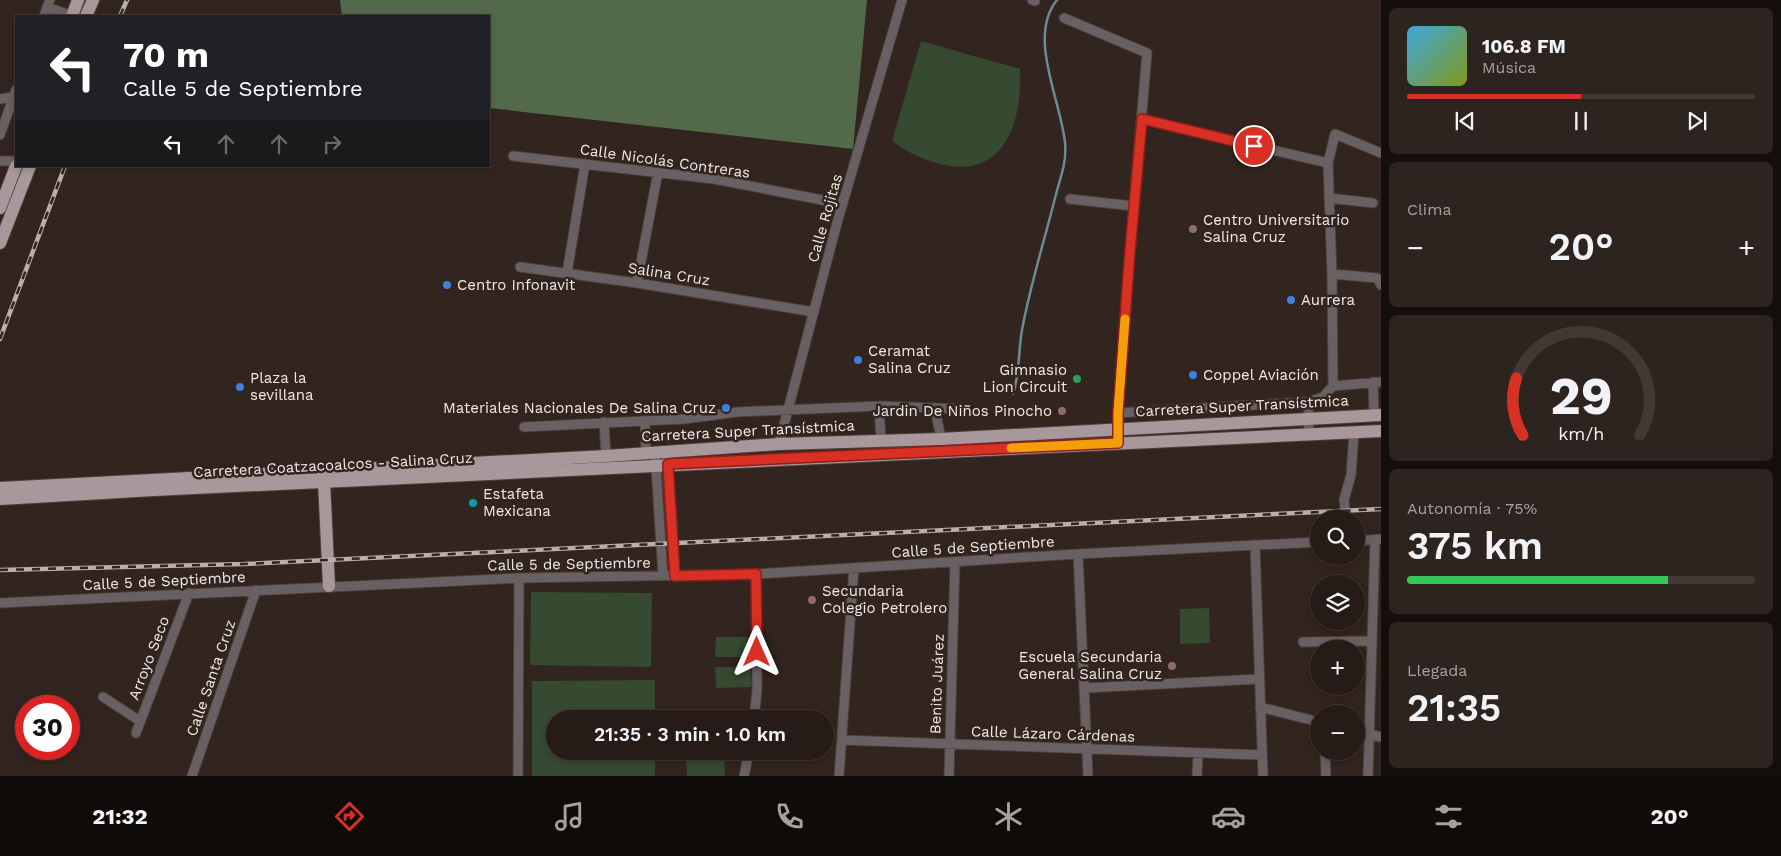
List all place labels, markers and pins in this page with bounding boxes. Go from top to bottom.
pin [1233,125,1275,167]
place label: Centro Universitario Salina Cruz [1203,211,1349,246]
marker: Centro Universitario Salina Cruz [1187,223,1199,235]
place label: Centro Infonavit [457,276,576,294]
marker: Centro Infonavit [441,279,453,291]
place label: Aurrera [1301,291,1356,309]
marker: Aurrera [1285,294,1297,306]
place label: Ceramat Salina Cruz [868,342,951,377]
marker: Ceramat Salina Cruz [852,354,864,366]
place label: Gimnasio Lion Circuit [983,361,1068,396]
place label: Coppel Aviación [1203,366,1319,384]
place label: Plaza la sevillana [250,369,314,404]
marker: Coppel Aviación [1187,369,1199,381]
marker: Gimnasio Lion Circuit [1071,373,1083,385]
marker: Plaza la sevillana [234,381,246,393]
place label: Materiales Nacionales De Salina Cruz [443,399,716,417]
marker: Materiales Nacionales De Salina Cruz [720,402,732,414]
place label: Jardin De Niños Pinocho [873,402,1052,420]
marker: Jardin De Niños Pinocho [1056,405,1068,417]
place label: Estafeta Mexicana [483,485,551,520]
marker: Estafeta Mexicana [467,497,479,509]
place label: Secundaria Colegio Petrolero [822,582,947,617]
marker: Secundaria Colegio Petrolero [806,594,818,606]
place label: Escuela Secundaria General Salina Cruz [1018,648,1163,683]
marker: Escuela Secundaria General Salina Cruz [1166,660,1178,672]

